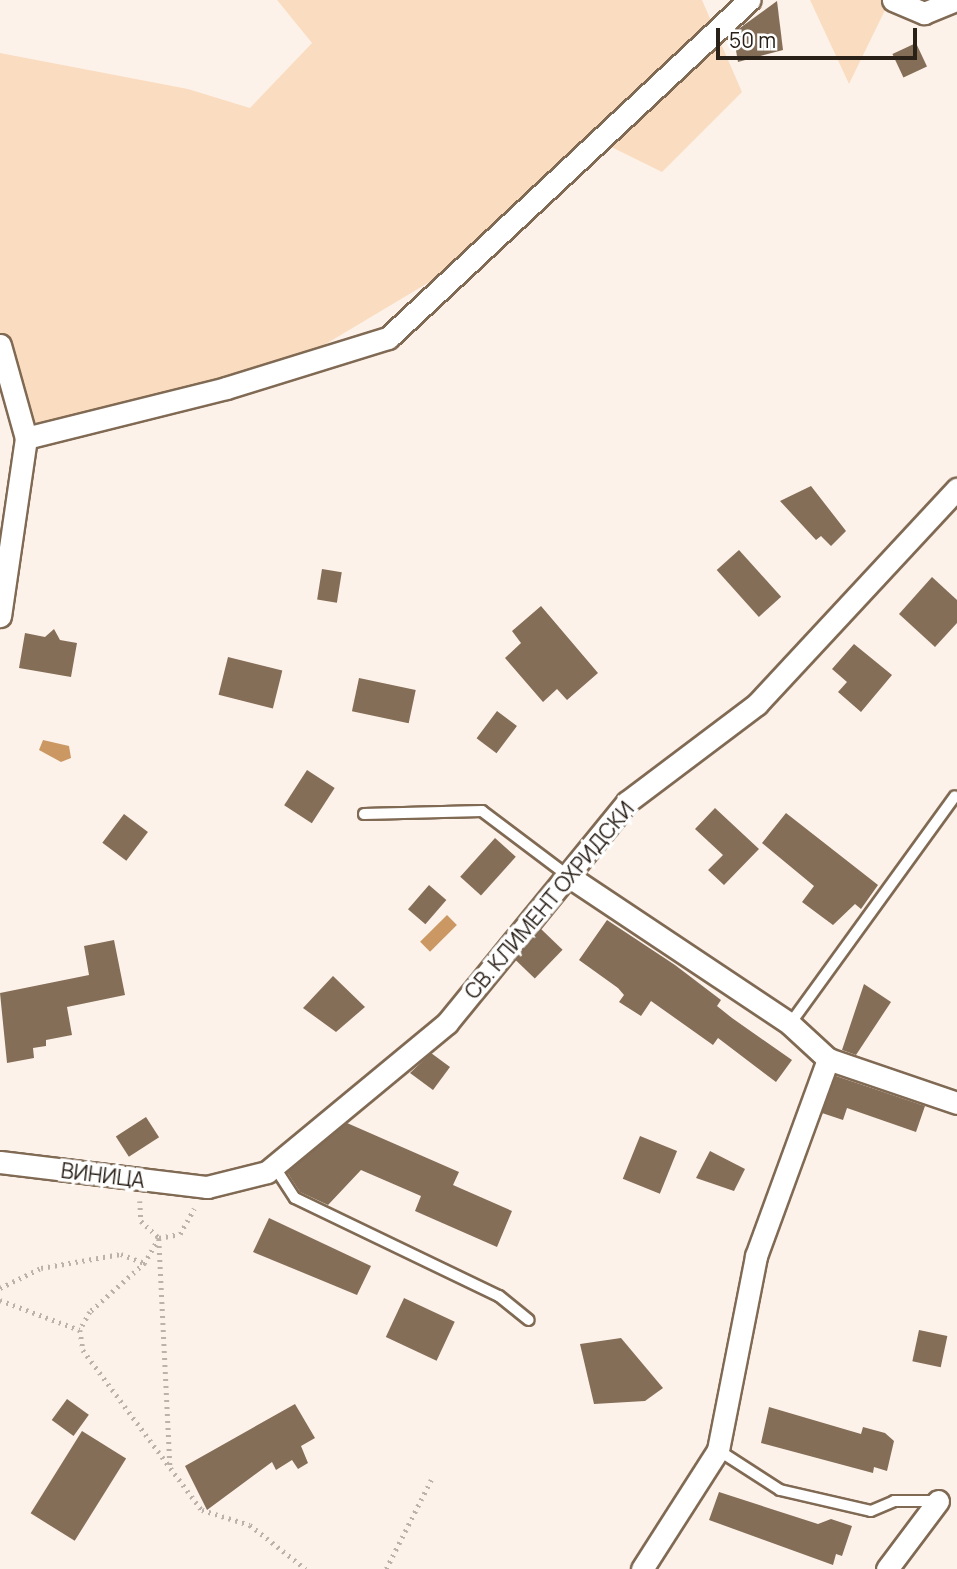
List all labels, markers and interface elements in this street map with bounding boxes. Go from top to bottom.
scale bar [719,14,920,58]
text: 50 m [729,26,776,54]
street label: СВ. КЛИМЕНТ ОХРИДСКИ [459,796,639,1004]
street label: ВИНИЦА [60,1157,146,1193]

